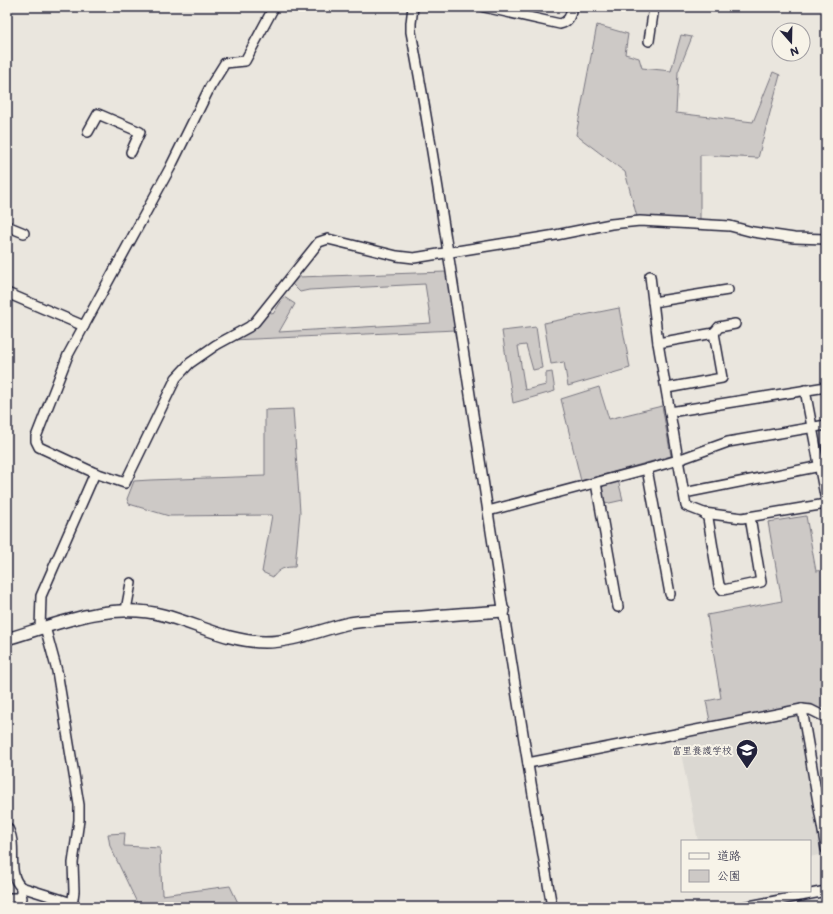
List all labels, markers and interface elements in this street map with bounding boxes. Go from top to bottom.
north arrow [771,22,811,62]
text: N [788,43,801,60]
school or university icon: 富里養護学校 [734,737,760,770]
place label: 富里養護学校 [672,743,732,757]
legend [681,840,811,892]
text: 道路 [717,847,741,863]
text: 公園 [717,867,741,883]

